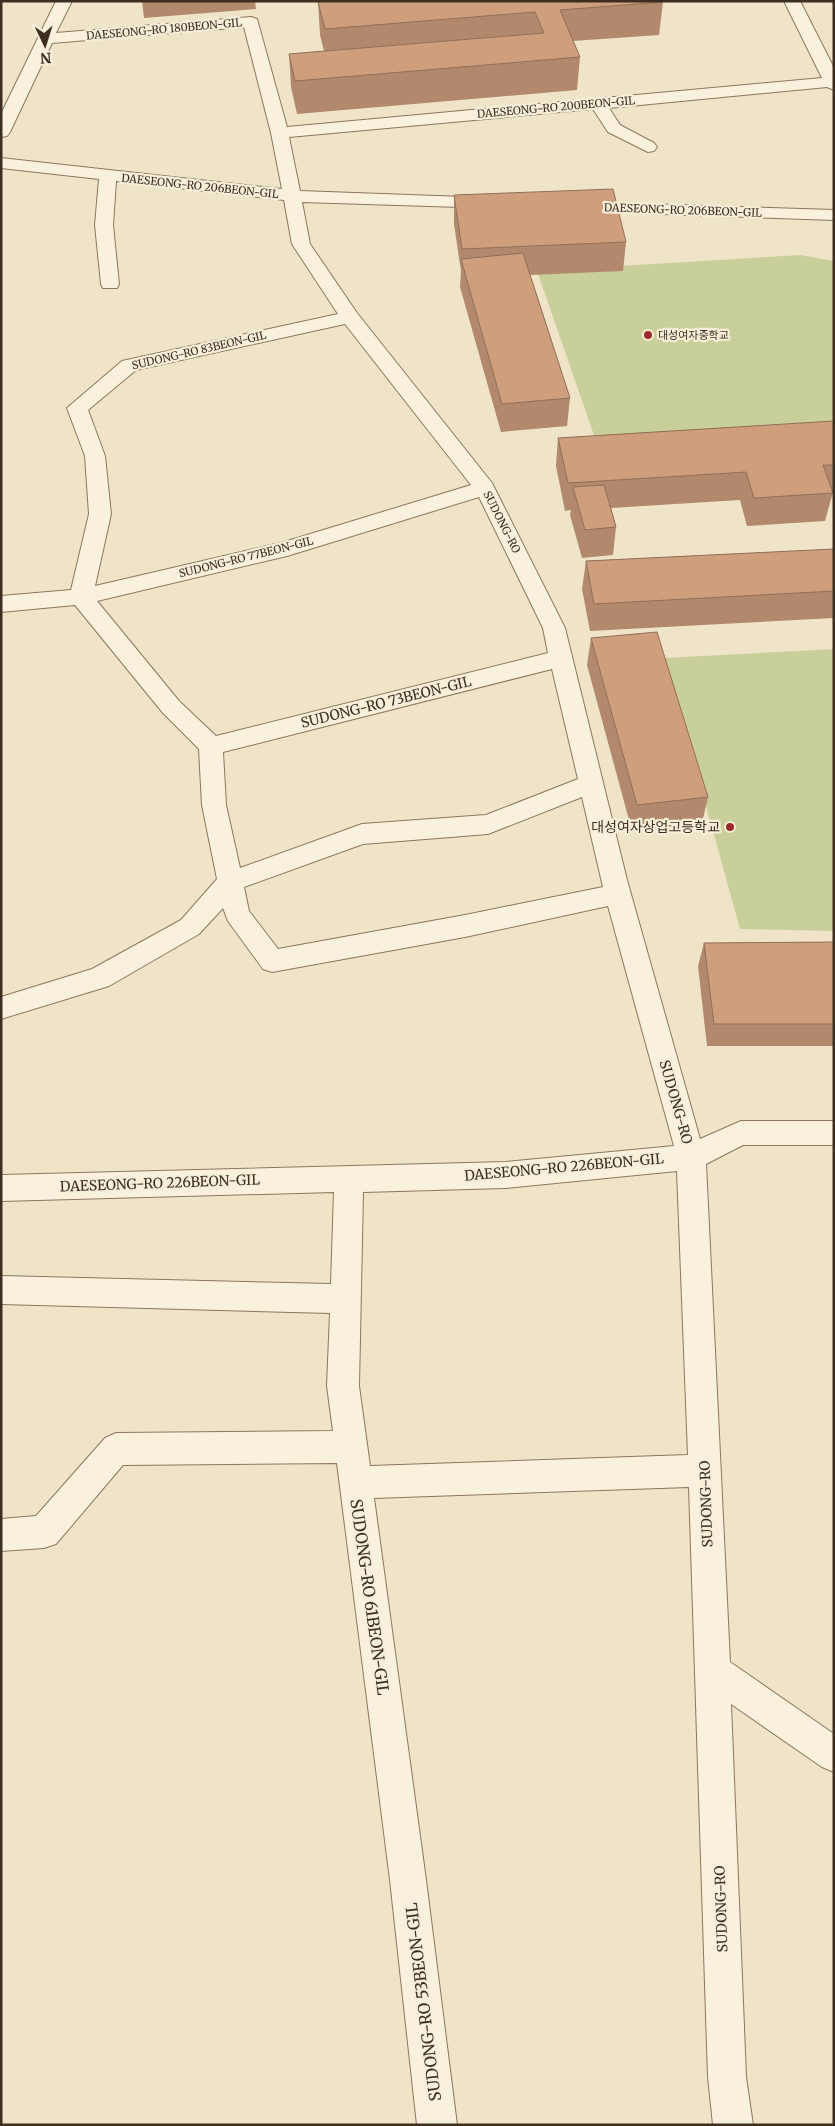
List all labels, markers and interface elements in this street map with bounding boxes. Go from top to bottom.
street label: DAESEONG-RO 180BEON-GIL [86,15,243,43]
north arrow [20,20,70,70]
text: N [40,49,52,67]
street label: DAESEONG-RO 200BEON-GIL [476,93,636,121]
street label: DAESEONG-RO 206BEON-GIL [121,171,280,201]
street label: DAESEONG-RO 206BEON-GIL [604,200,762,220]
street label: SUDONG-RO 83BEON-GIL [130,328,268,372]
place label: 대성여자중학교 [658,328,729,342]
marker: 대성여자중학교 [642,329,654,341]
street label: SUDONG-RO [480,488,524,556]
street label: SUDONG-RO 77BEON-GIL [177,533,315,580]
street label: SUDONG-RO 73BEON-GIL [299,672,473,732]
place label: 대성여자상업고등학교 [591,818,720,836]
marker: 대성여자상업고등학교 [724,821,736,833]
street label: SUDONG-RO [655,1058,697,1146]
street label: DAESEONG-RO 226BEON-GIL [463,1149,665,1185]
street label: DAESEONG-RO 226BEON-GIL [60,1171,261,1195]
street label: SUDONG-RO [695,1460,717,1548]
street label: SUDONG-RO 61BEON-GIL [346,1497,394,1697]
street label: SUDONG-RO [710,1865,732,1953]
street label: SUDONG-RO 53BEON-GIL [401,1902,445,2102]

